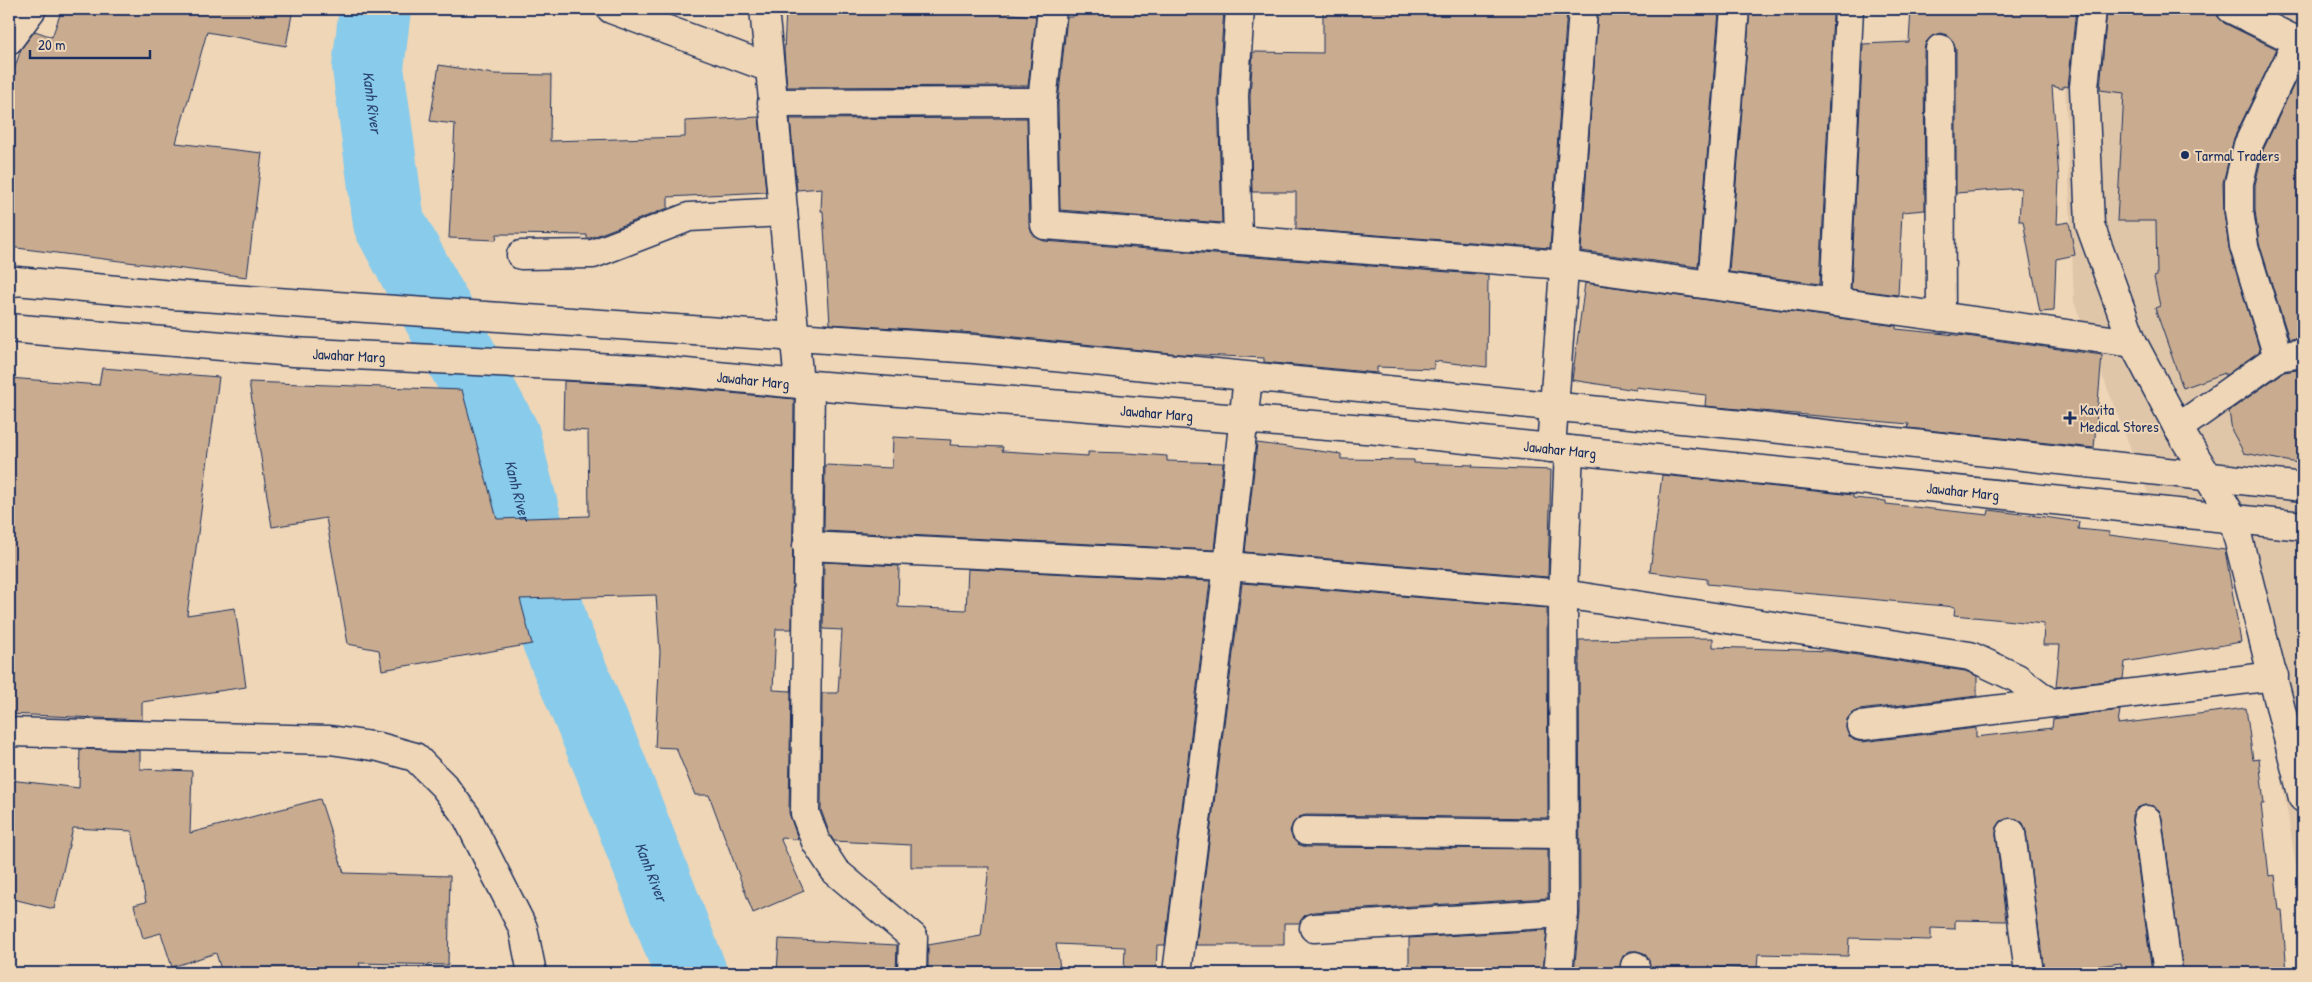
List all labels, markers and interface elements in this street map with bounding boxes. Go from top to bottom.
scale bar [30,28,150,60]
text: 20 m [38,34,65,55]
water label: Kanh River [358,70,388,136]
place label: Tarmal Traders [2195,145,2279,166]
marker: Tarmal Traders [2179,149,2191,161]
street label: Jawahar Marg [312,342,386,367]
street label: Jawahar Marg [716,366,791,394]
street label: Jawahar Marg [1120,399,1194,426]
place label: Kavita Medical Stores [2080,399,2159,437]
marker: Kavita Medical Stores [2064,412,2076,424]
street label: Jawahar Marg [1523,435,1598,463]
water label: Kanh River [500,458,537,525]
street label: Jawahar Marg [1925,476,2001,505]
water label: Kanh River [630,839,674,906]

